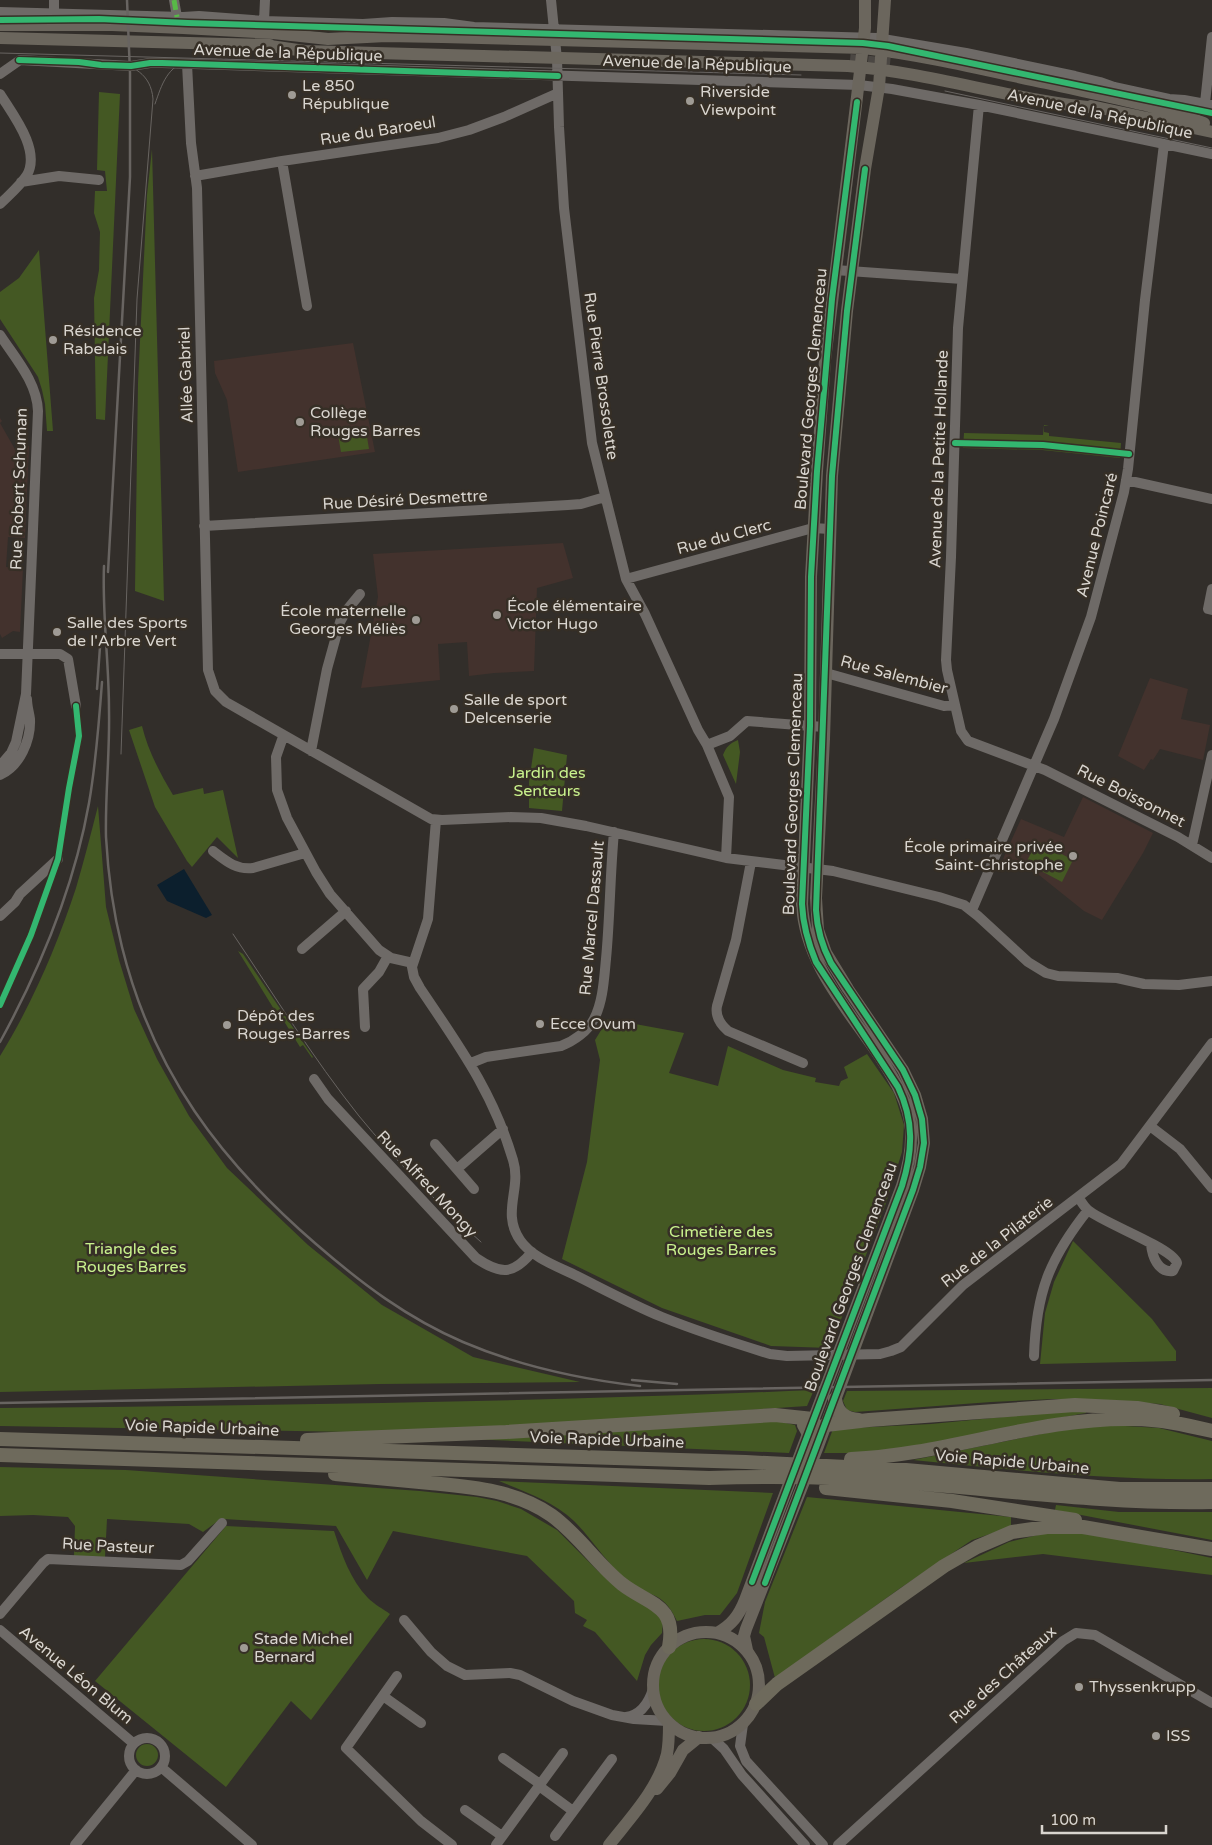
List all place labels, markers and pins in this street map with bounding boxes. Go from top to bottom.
place label: Le 850 République [302,76,389,114]
place label: Riverside Viewpoint [700,82,776,120]
marker: Le 850 République [286,89,298,101]
marker: Riverside Viewpoint [684,95,696,107]
place label: Résidence Rabelais [63,321,142,359]
marker: Résidence Rabelais [47,334,59,346]
place label: Collège Rouges Barres [310,403,421,441]
marker: Collège Rouges Barres [294,416,306,428]
place label: École élémentaire Victor Hugo [507,596,642,634]
place label: École maternelle Georges Méliès [280,601,406,639]
marker: École élémentaire Victor Hugo [491,609,503,621]
place label: Salle des Sports de l'Arbre Vert [67,613,188,651]
marker: École maternelle Georges Méliès [410,614,422,626]
marker: Salle des Sports de l'Arbre Vert [51,626,63,638]
place label: Salle de sport Delcenserie [464,690,567,728]
marker: Salle de sport Delcenserie [448,703,460,715]
place label: École primaire privée Saint-Christophe [904,837,1063,875]
marker: École primaire privée Saint-Christophe [1067,850,1079,862]
place label: Dépôt des Rouges-Barres [237,1006,350,1044]
place label: Ecce Ovum [550,1014,636,1034]
marker: Ecce Ovum [534,1018,546,1030]
marker: Dépôt des Rouges-Barres [221,1019,233,1031]
place label: Stade Michel Bernard [254,1629,353,1667]
marker: Stade Michel Bernard [238,1642,250,1654]
place label: Thyssenkrupp [1089,1677,1196,1697]
marker: Thyssenkrupp [1073,1681,1085,1693]
place label: ISS [1166,1726,1190,1746]
marker: ISS [1150,1730,1162,1742]

